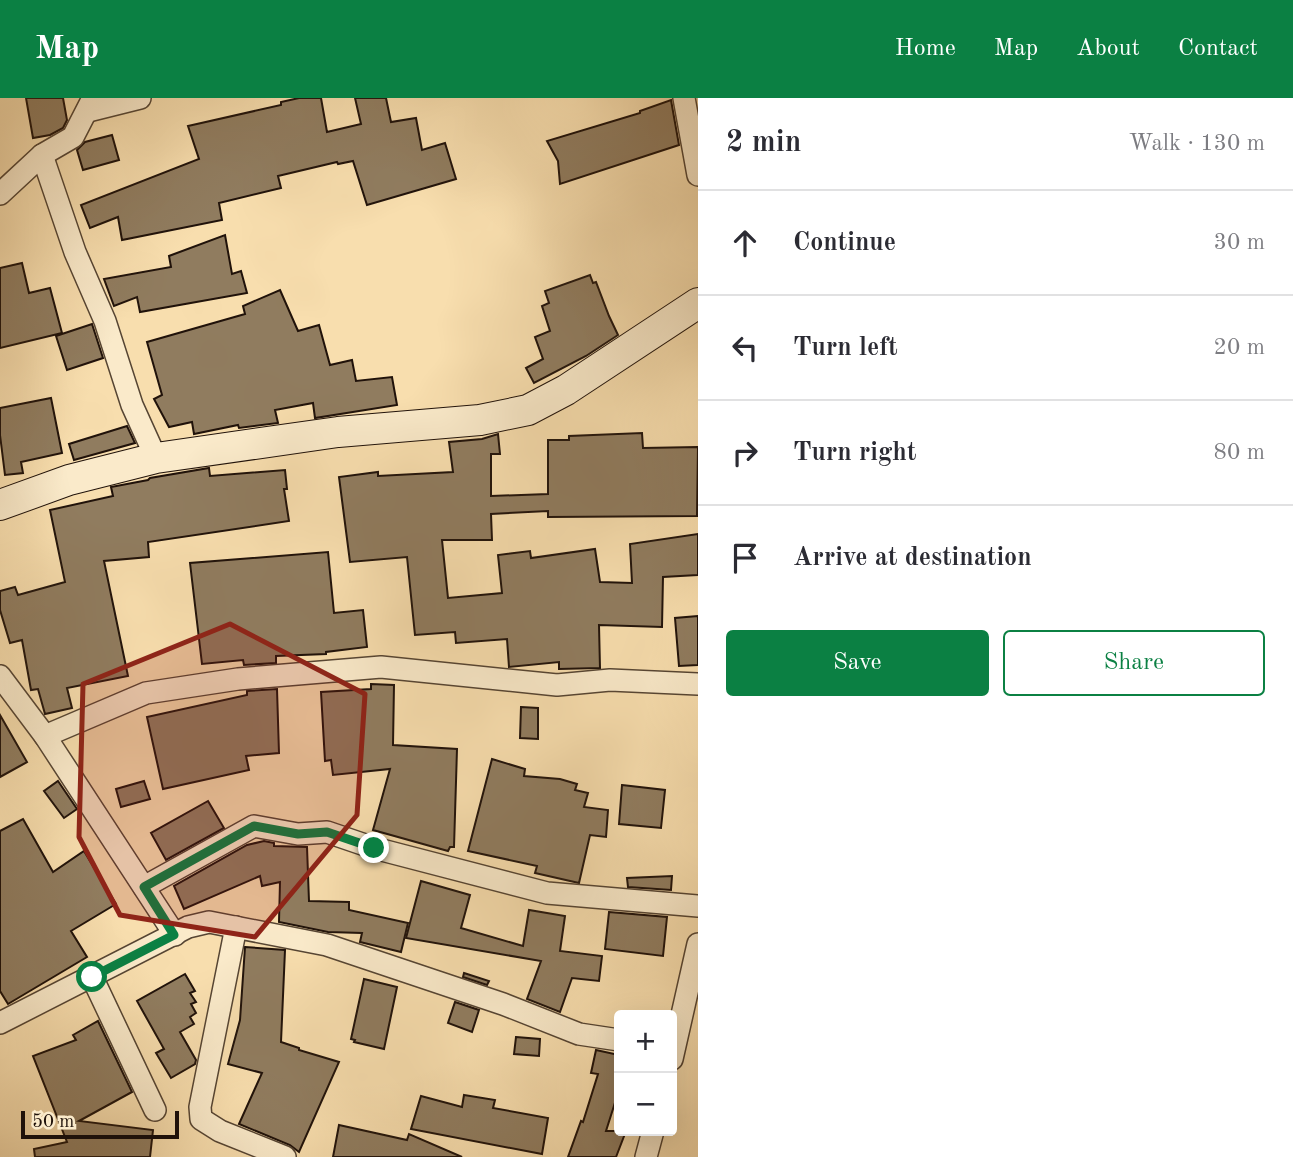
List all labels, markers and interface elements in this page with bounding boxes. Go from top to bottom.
text: Map [35,33,99,66]
text: Home [895,37,956,61]
text: Map [994,37,1038,61]
text: About [1076,37,1140,61]
text: Contact [1178,37,1258,61]
text: 2 min [726,128,801,158]
text: Walk · 130 m [1129,132,1265,155]
icon: ahead [726,224,764,262]
text: Continue [793,230,896,256]
text: 30 m [1214,231,1265,254]
icon: left [726,329,764,367]
text: Turn left [793,335,898,361]
text: 20 m [1214,336,1265,359]
icon: right [726,434,764,472]
text: Turn right [793,440,916,466]
text: 80 m [1214,441,1265,464]
icon: arrive [726,539,764,577]
text: Arrive at destination [793,545,1032,571]
button: Save [726,630,989,696]
button: Share [1003,630,1265,696]
route end [358,832,389,863]
route start [76,961,107,992]
map controls [614,1010,677,1136]
button: + [614,1010,677,1073]
button: − [614,1073,677,1136]
scale bar [21,1108,178,1140]
text: 50 m [32,1113,74,1132]

